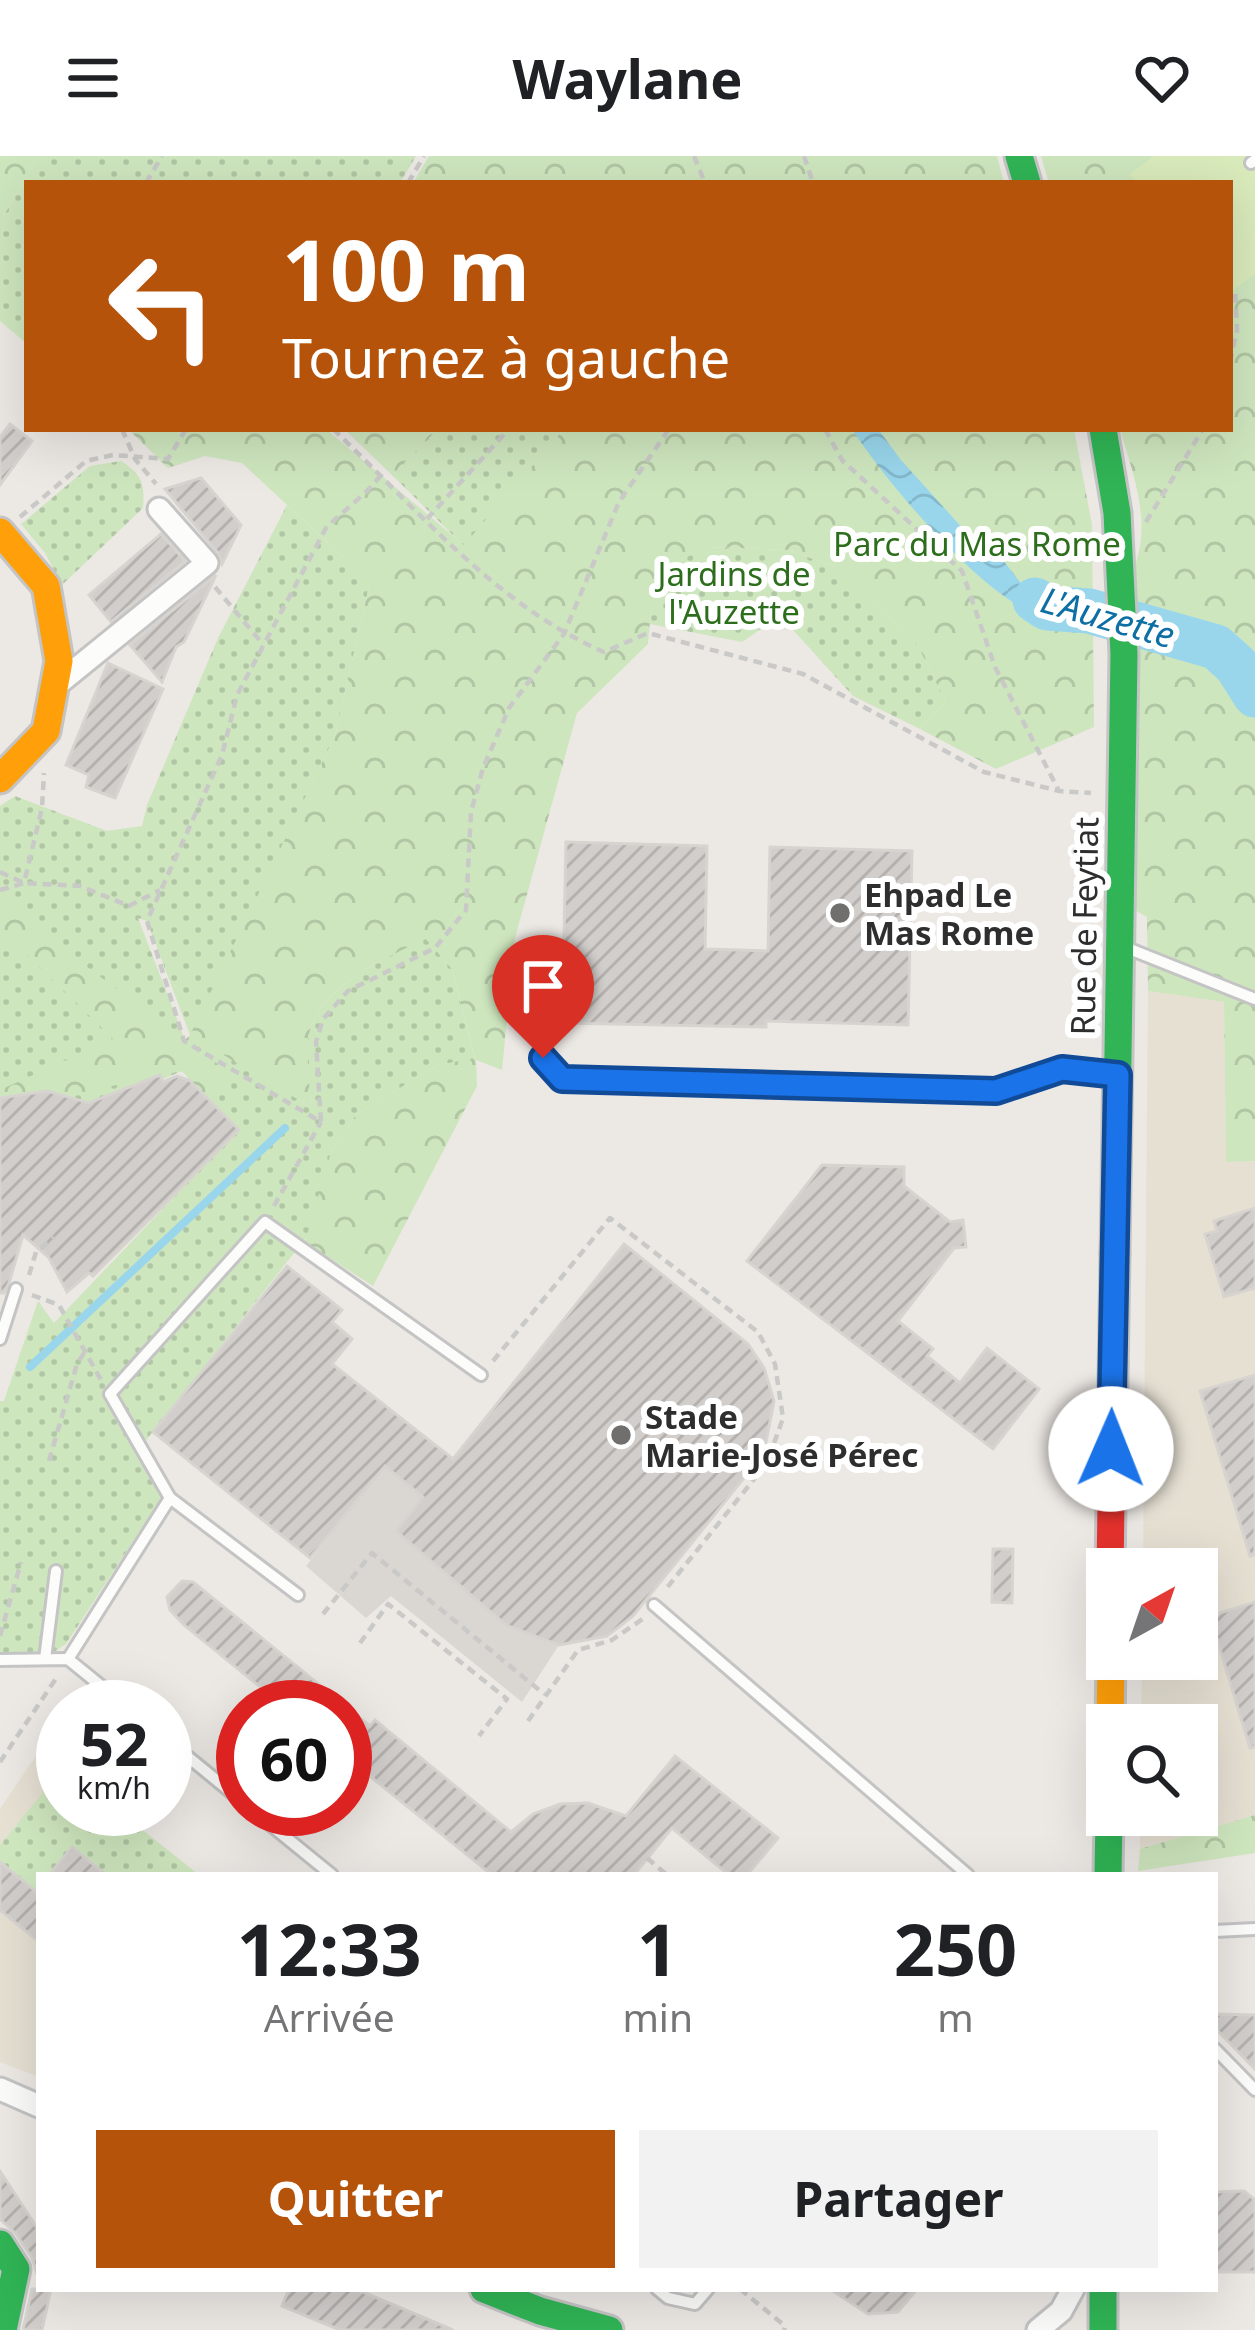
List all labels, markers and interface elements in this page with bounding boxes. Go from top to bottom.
text: Waylane [512,41,743,115]
icon: menu [60,45,126,111]
icon: heart [1129,45,1195,111]
text: 100 m [282,211,530,326]
icon: left [84,228,240,384]
text: Tournez à gauche [282,320,730,394]
park label: Parc du Mas Rome [833,521,1121,566]
park label: Jardins de l'Auzette [655,551,811,634]
water label: L'Auzette [1036,575,1180,659]
street label: Rue de Feytiat [1060,816,1108,1036]
place label: Ehpad Le Mas Rome [864,872,1034,955]
marker: Ehpad Le Mas Rome [827,900,853,926]
pin [492,935,594,1058]
icon: arrive [510,953,576,1019]
position arrow [1048,1386,1174,1512]
place label: Stade Marie-José Pérec [645,1394,918,1477]
marker: Stade Marie-José Pérec [608,1422,634,1448]
north arrow [1086,1548,1218,1680]
map controls [1086,1548,1218,1836]
speed limit sign: 60 [216,1680,372,1836]
text: 52 [80,1702,148,1784]
button: search [1086,1704,1218,1836]
text: km/h [77,1767,151,1808]
text: 12:33 [237,1899,422,1997]
text: 1 [637,1899,678,1997]
text: 250 [894,1899,1017,1997]
text: Arrivée [264,1990,395,2043]
text: min [622,1990,693,2043]
text: m [937,1990,974,2043]
button: Quitter [96,2130,615,2268]
button: Partager [639,2130,1158,2268]

